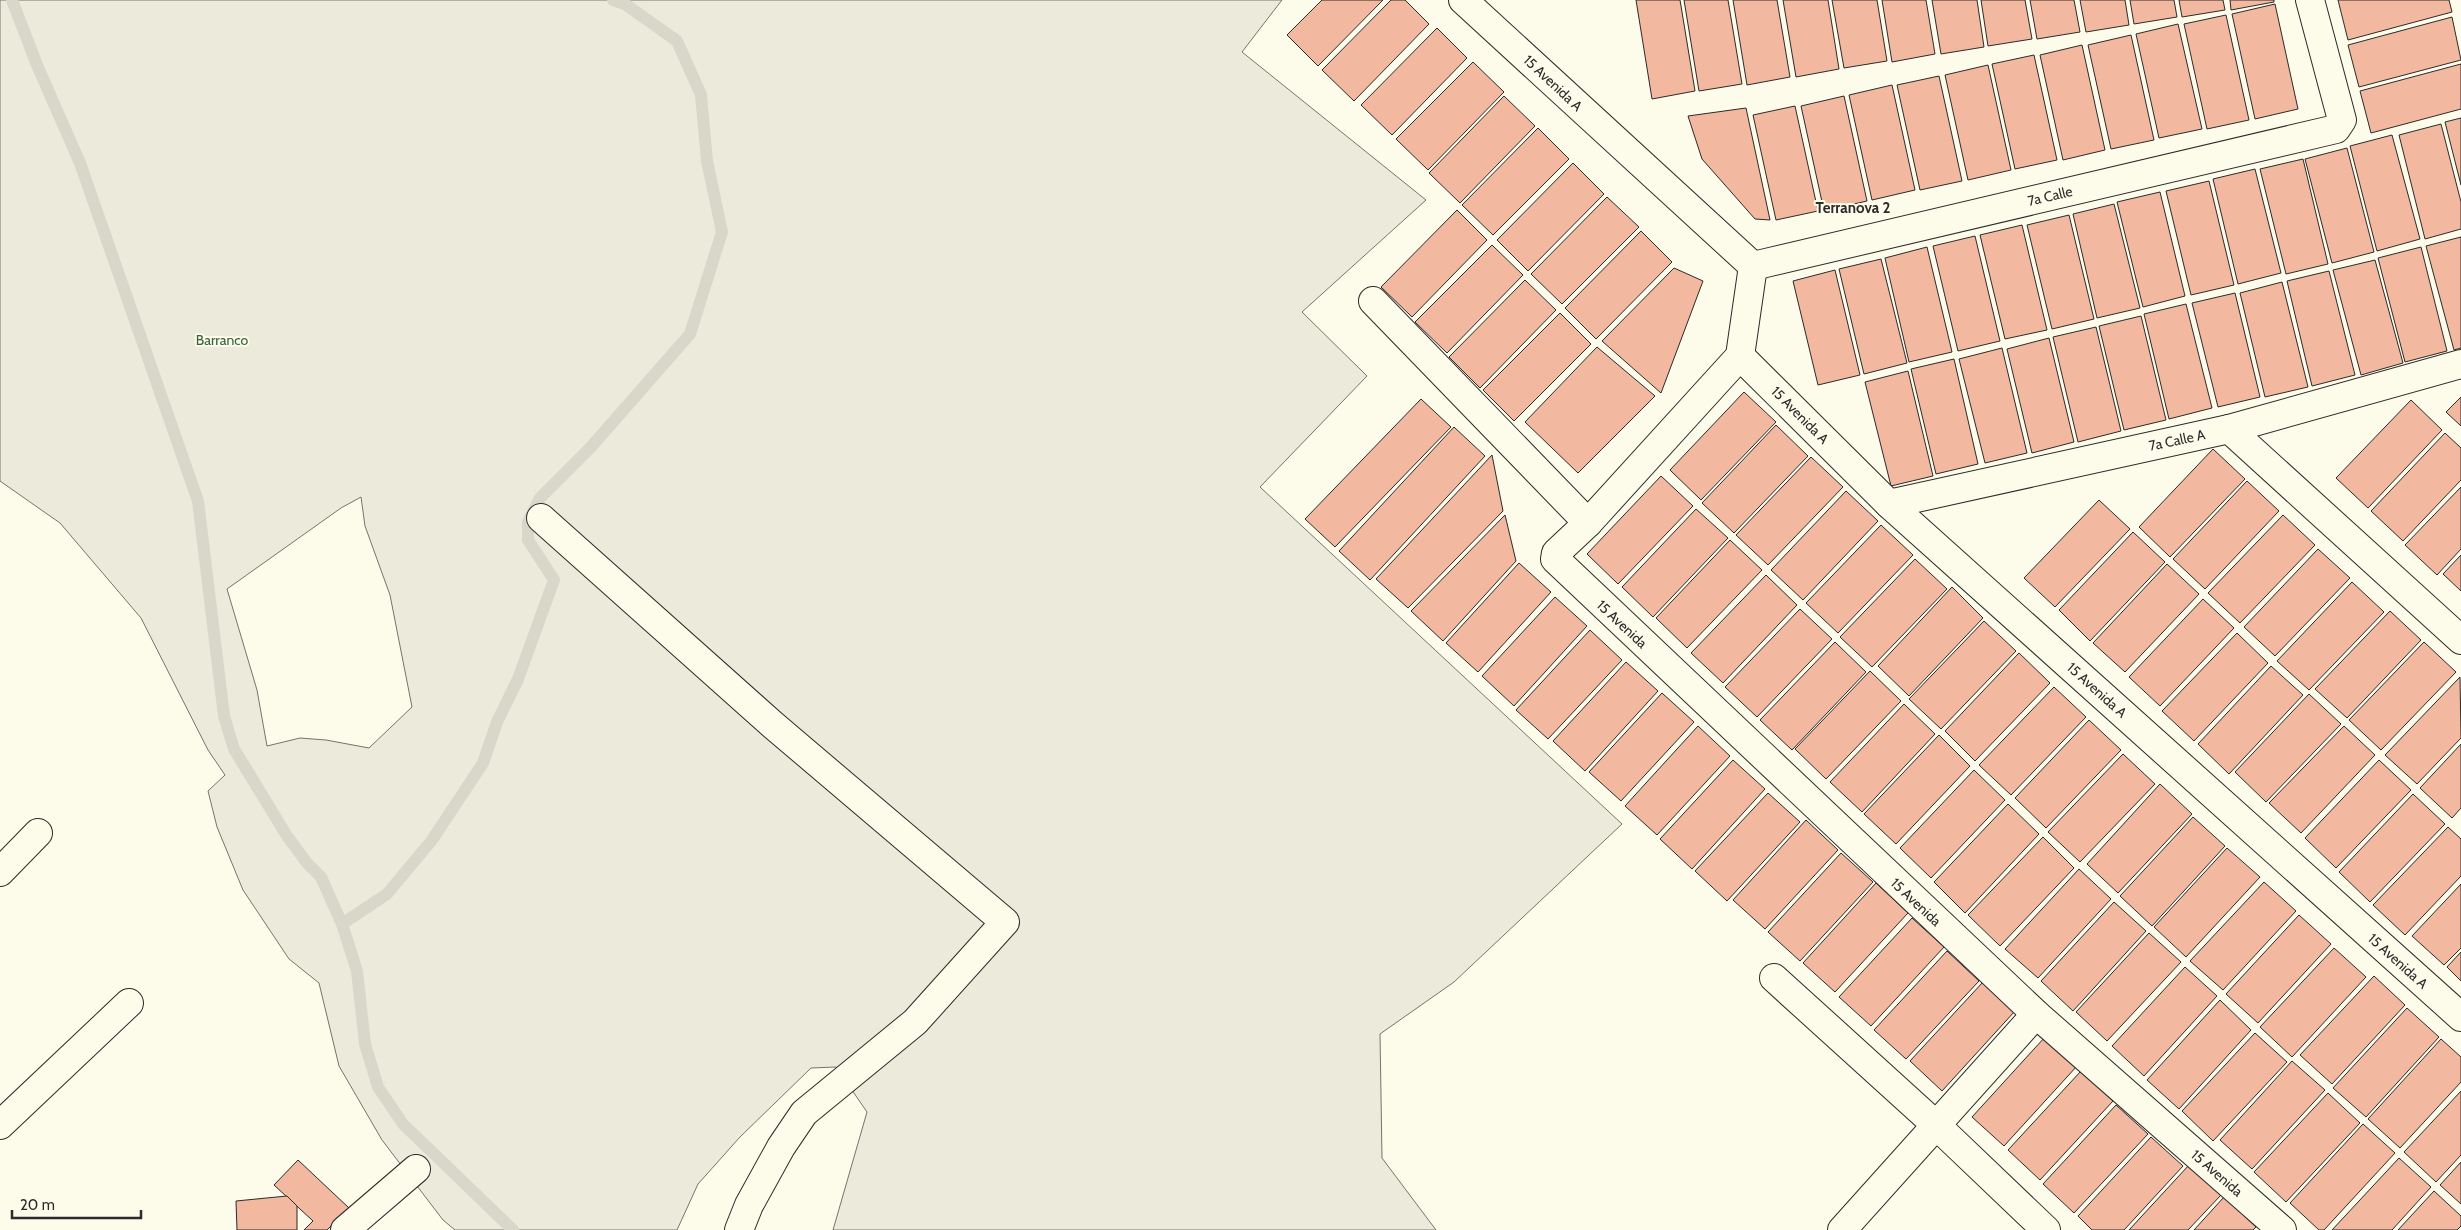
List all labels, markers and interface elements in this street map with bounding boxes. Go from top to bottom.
street label: 15 Avenida A [1520,51,1587,115]
street label: 7a Calle [2026,182,2074,210]
district label: Terranova 2 [1815,199,1891,217]
park label: Barranco [196,331,248,349]
street label: 15 Avenida A [1767,382,1833,448]
street label: 7a Calle A [2147,425,2207,455]
street label: 15 Avenida [1593,596,1651,652]
street label: 15 Avenida A [2063,658,2131,722]
street label: 15 Avenida [1887,874,1945,930]
street label: 15 Avenida A [2364,929,2432,993]
street label: 15 Avenida [2187,1146,2247,1201]
scale bar [12,1188,141,1220]
text: 20 m [20,1196,55,1214]

